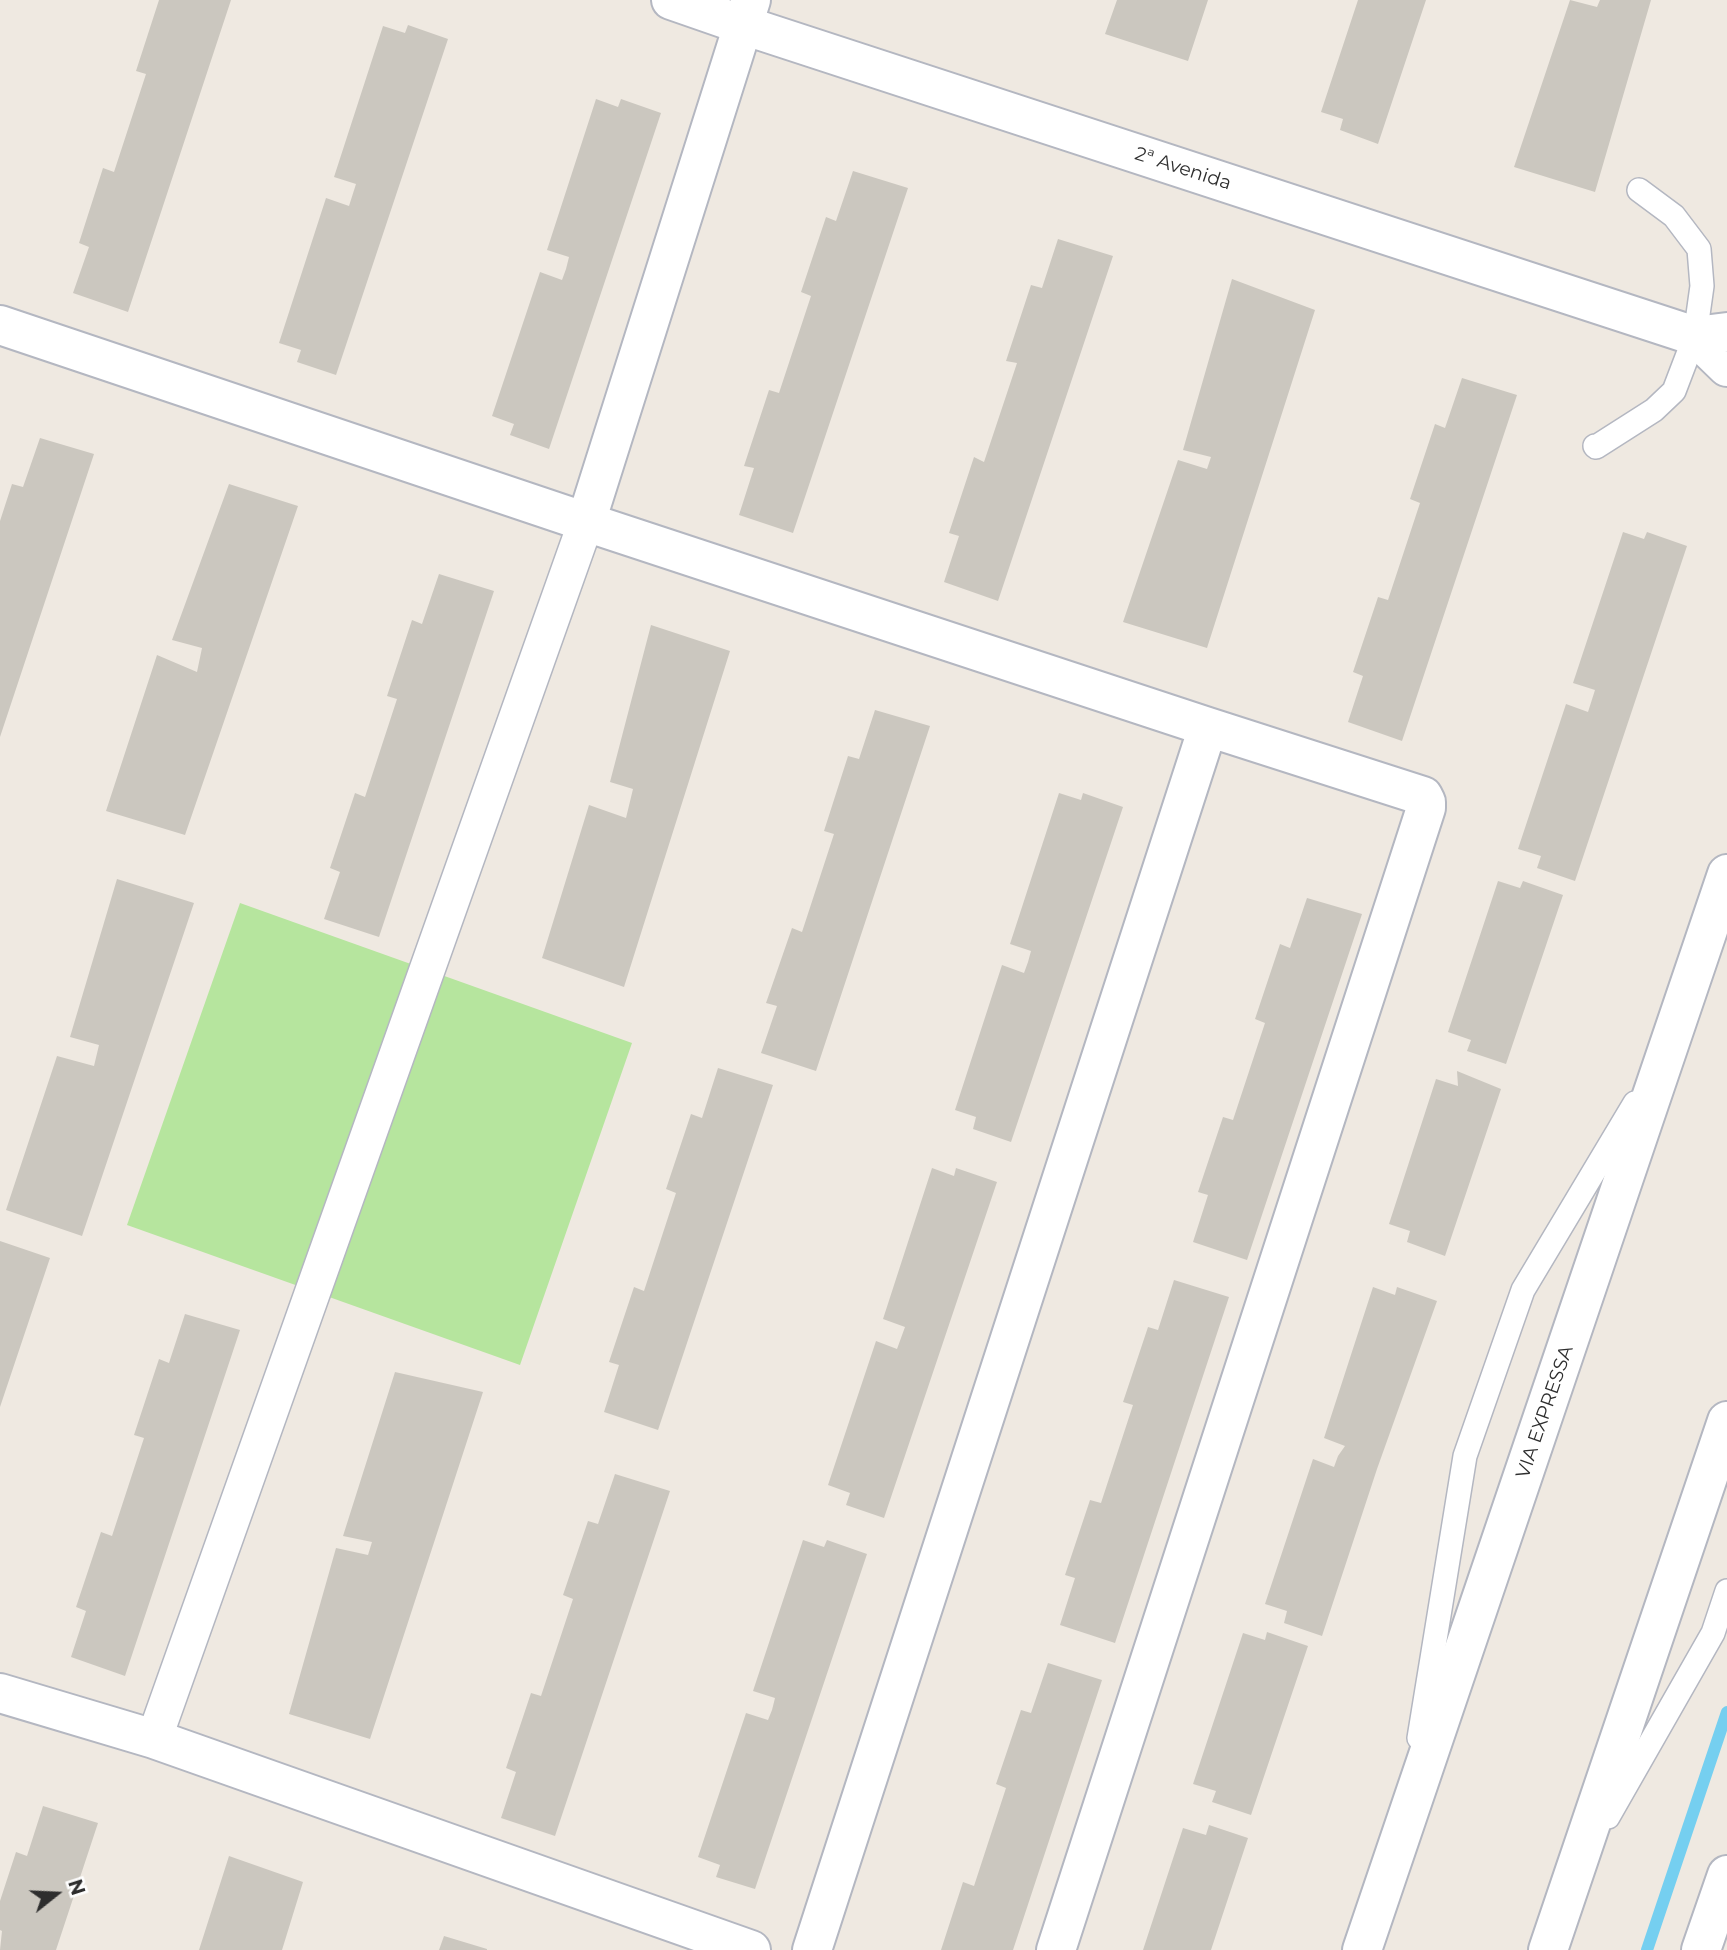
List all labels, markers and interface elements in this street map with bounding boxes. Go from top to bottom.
street label: 2ª Avenida [1132,143,1234,195]
street label: VIA EXPRESSA [1512,1343,1578,1481]
north arrow [21,1859,91,1929]
text: N [63,1876,90,1898]

